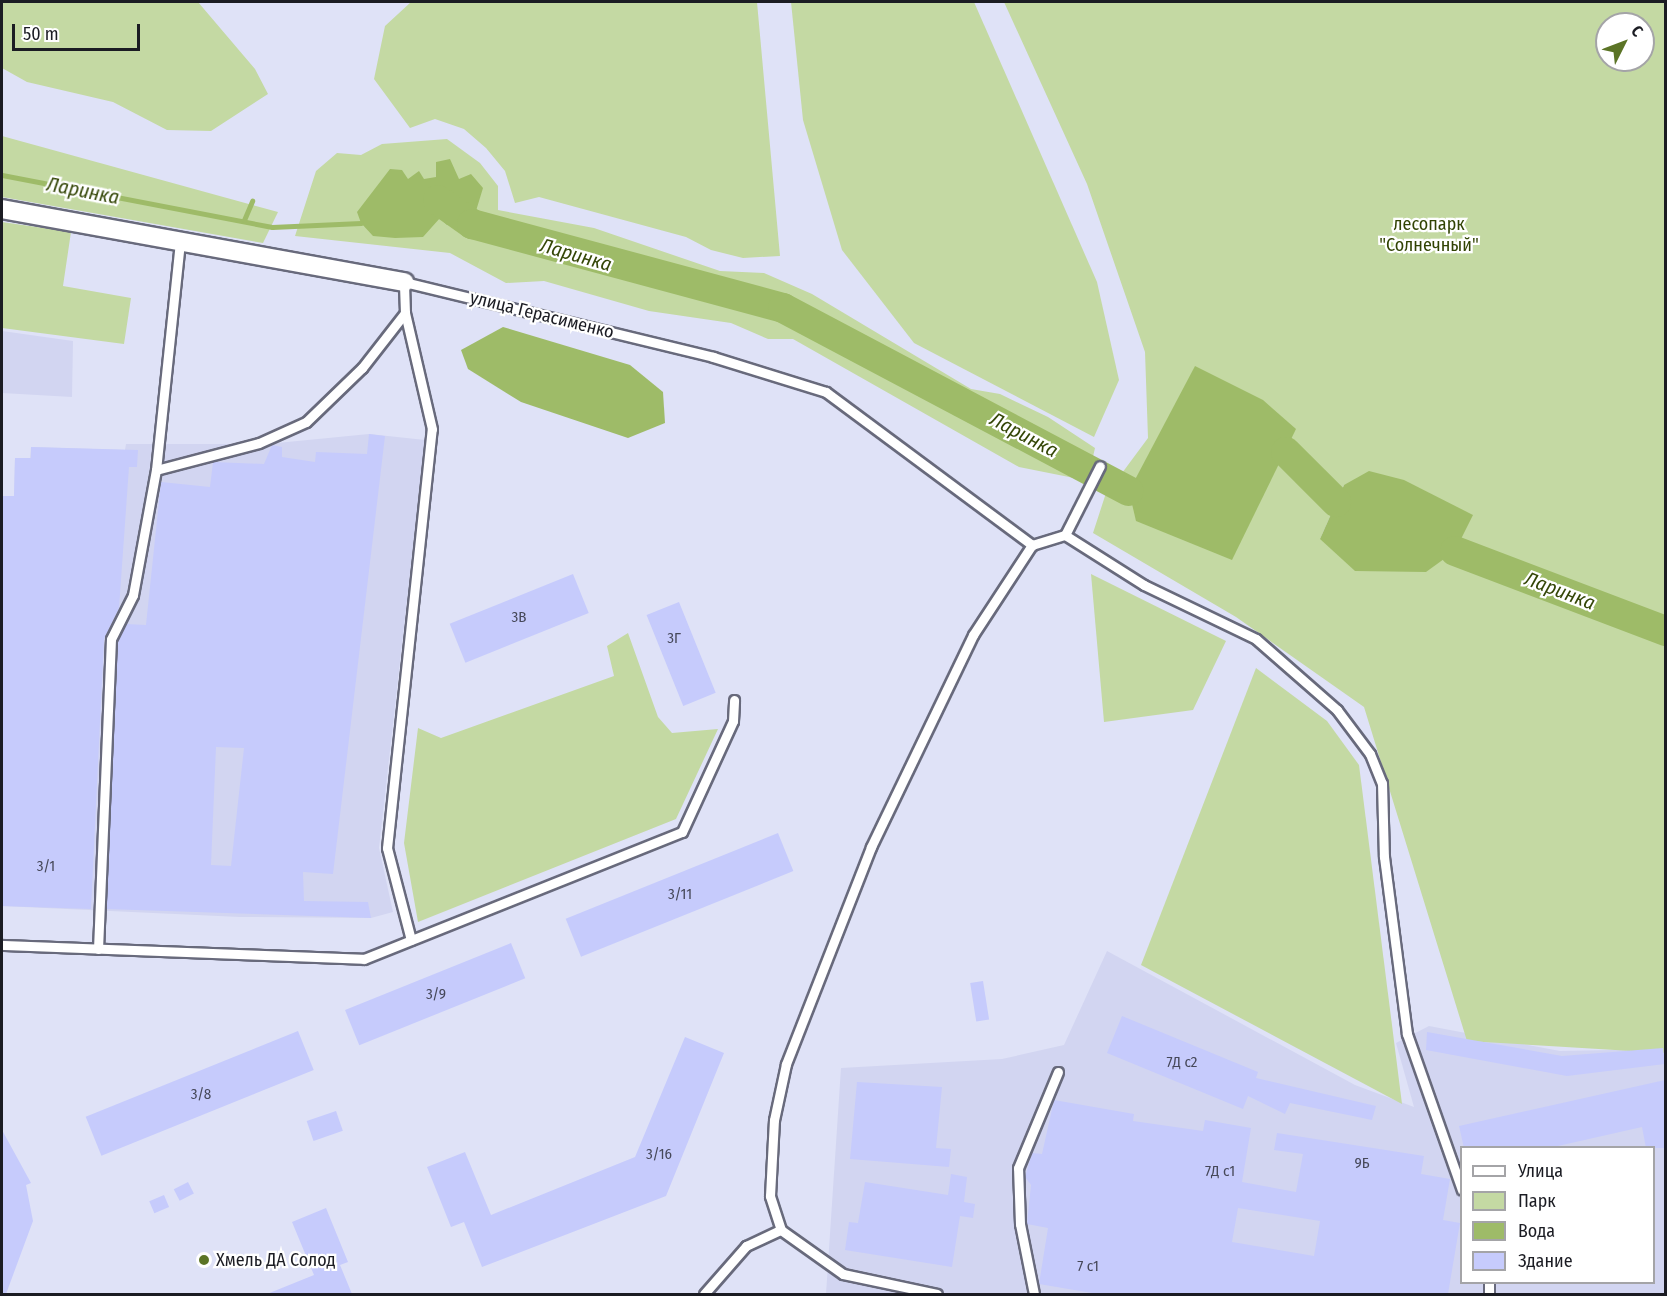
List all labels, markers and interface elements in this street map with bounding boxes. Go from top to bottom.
scale bar [15,12,142,50]
north arrow [1595,12,1655,72]
text: С [1627,21,1647,40]
text: 50 m [23,23,59,45]
water label: Ларинка [45,172,121,210]
park label: лесопарк "Солнечный" [1379,214,1479,256]
water label: Ларинка [537,233,615,277]
street label: улица Герасименко [468,287,616,343]
water label: Ларинка [986,407,1062,463]
water label: Ларинка [1521,567,1599,615]
house number: 3В [512,609,526,627]
house number: 3Г [667,630,681,648]
house number: 3/1 [37,858,55,876]
house number: 3/11 [668,886,692,904]
house number: 3/9 [426,986,446,1004]
house number: 7Д с2 [1167,1054,1197,1072]
house number: 3/8 [191,1086,211,1104]
house number: 3/16 [646,1146,672,1164]
legend [1460,1146,1655,1284]
house number: 9Б [1354,1155,1370,1173]
text: Улица [1518,1160,1563,1182]
house number: 7Д с1 [1205,1163,1235,1181]
text: Парк [1518,1190,1556,1212]
text: Вода [1518,1220,1555,1242]
place label: Хмель ДА Солод [216,1249,336,1271]
text: Здание [1518,1250,1573,1272]
marker: Хмель ДА Солод [197,1253,211,1267]
house number: 7 с1 [1077,1258,1099,1276]

